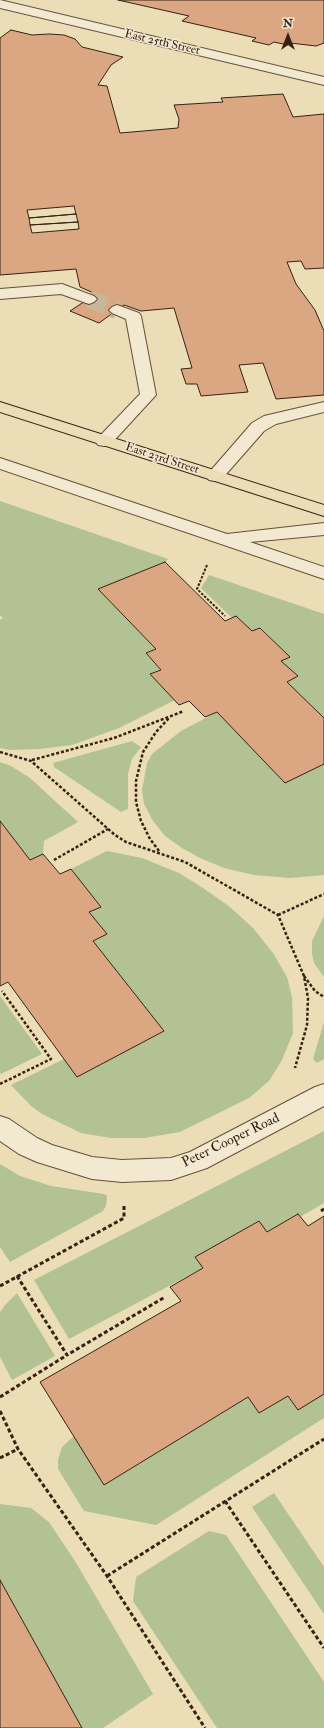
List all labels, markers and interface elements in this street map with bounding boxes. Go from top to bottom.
north arrow [268,16,308,56]
text: N [283,17,293,30]
street label: East 25th Street [123,27,201,59]
street label: East 23rd Street [123,440,201,478]
street label: Peter Cooper Road [180,1110,282,1172]

